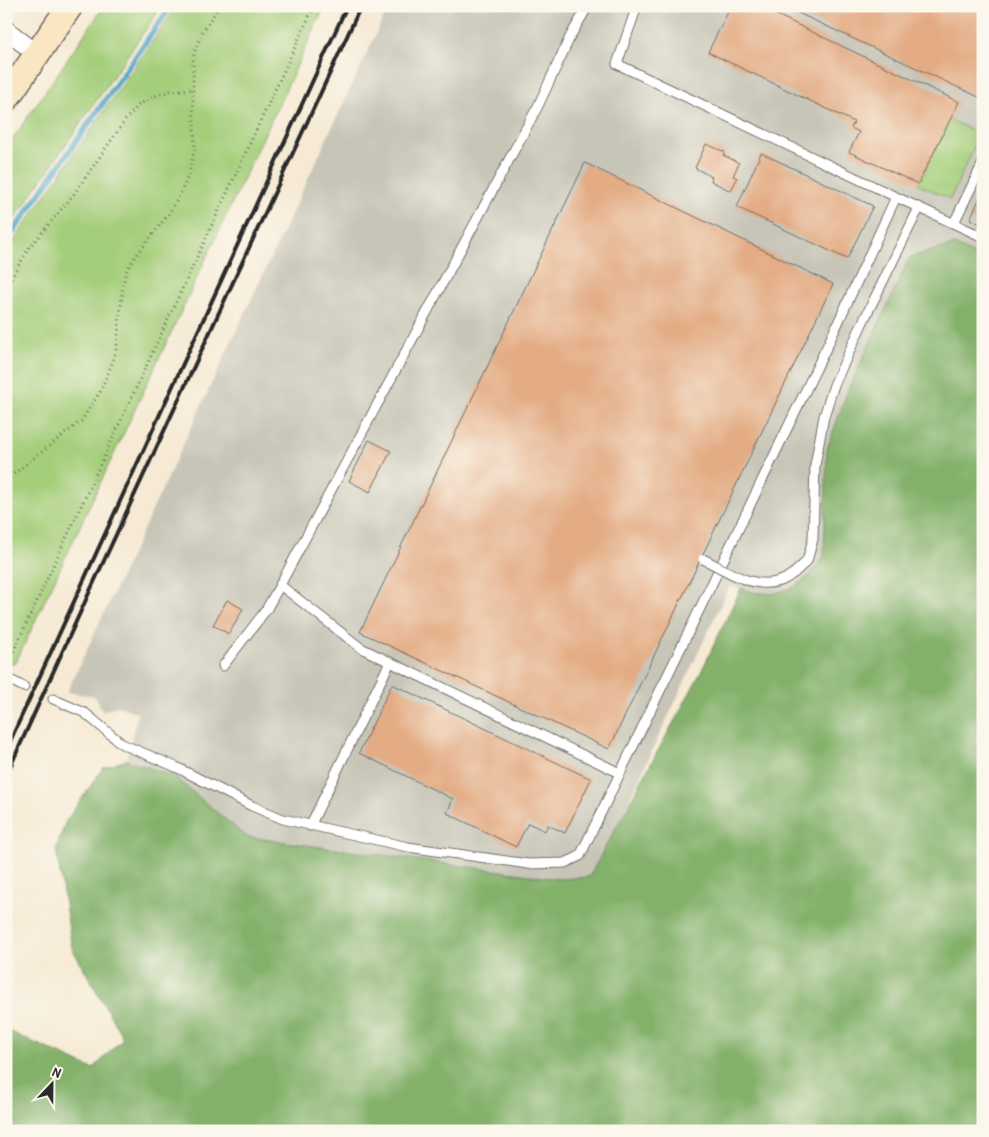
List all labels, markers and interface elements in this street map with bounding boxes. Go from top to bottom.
north arrow [28,1060,78,1110]
text: N [50,1061,65,1082]

